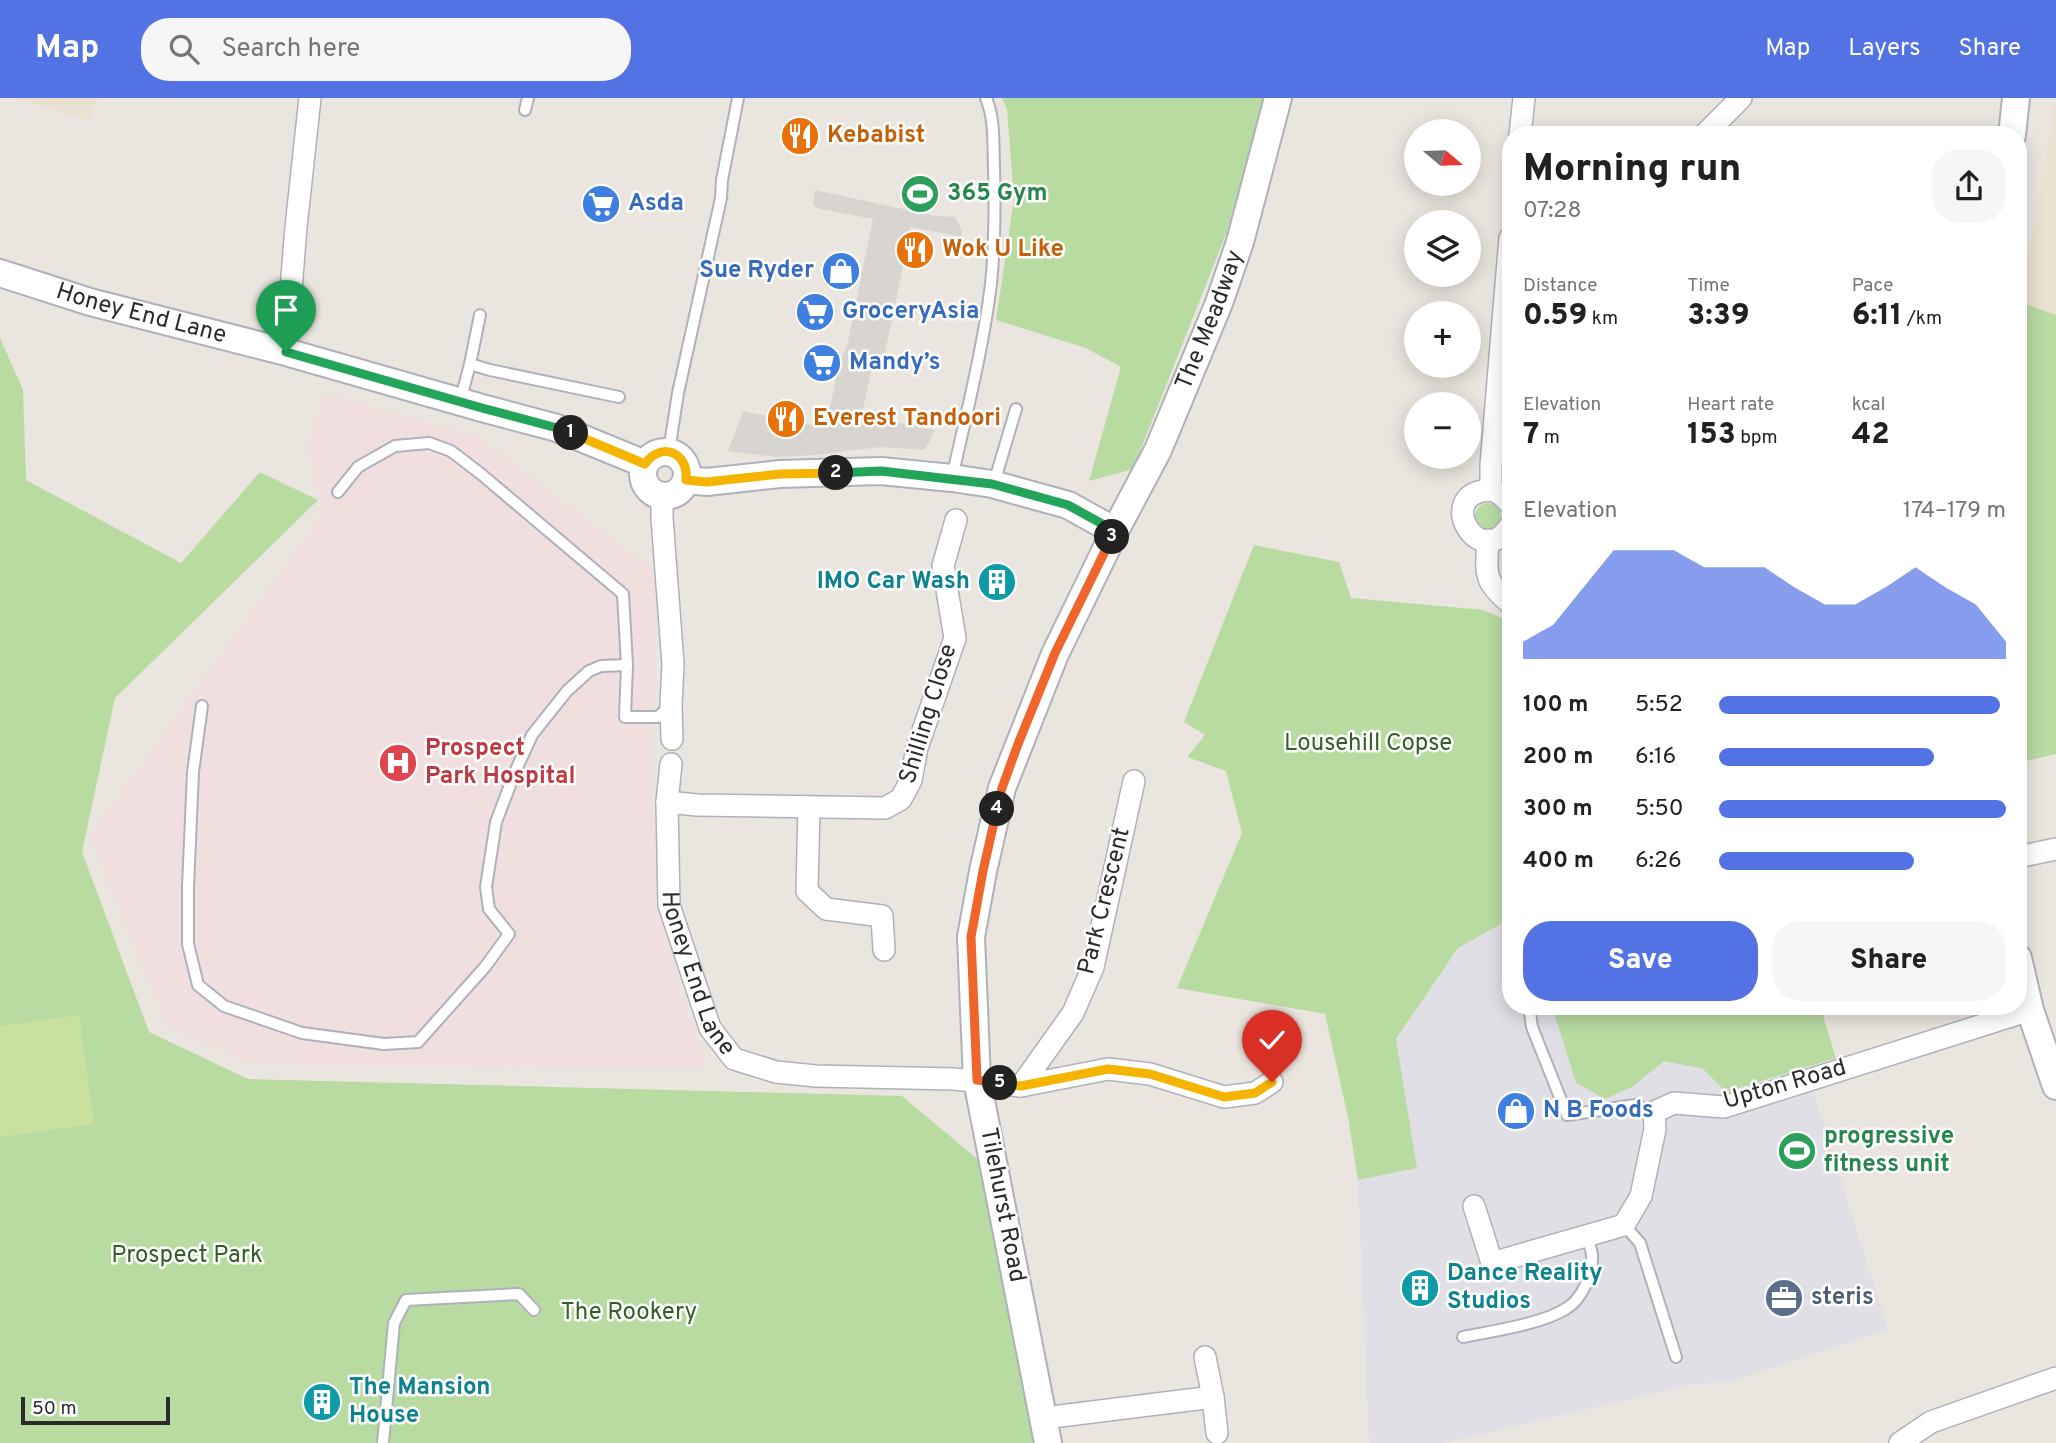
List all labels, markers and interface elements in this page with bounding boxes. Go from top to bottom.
search box [141,18,631,81]
text: Map [35,28,99,70]
icon: search [165,30,203,68]
text: Search here [221,33,360,66]
text: Map [1765,34,1810,64]
text: Layers [1848,34,1920,64]
text: Share [1958,34,2021,64]
restaurant icon: Kebabist [779,115,821,157]
north arrow [1404,119,1480,196]
map controls [1404,119,1481,469]
place label: Kebabist [827,121,925,151]
text: Morning run [1523,146,1741,195]
button: share [1932,149,2006,223]
sports icon: 365 Gym [899,173,941,215]
place label: 365 Gym [947,179,1048,209]
supermarket icon: Asda [580,183,622,225]
place label: Asda [628,189,684,219]
text: 07:28 [1523,197,1581,226]
button: layers [1404,210,1481,287]
restaurant icon: Wok U Like [894,229,936,271]
place label: Wok U Like [942,235,1064,265]
street label: The Meadway [1170,246,1251,394]
shop icon: Sue Ryder [820,250,862,292]
place label: Sue Ryder [699,256,814,286]
text: Distance [1523,274,1598,298]
text: Time [1687,274,1730,298]
text: Pace [1852,274,1893,298]
street label: Honey End Lane [52,277,229,351]
pin [256,280,316,352]
icon: arrive [267,291,305,329]
supermarket icon: GroceryAsia [794,291,836,333]
place label: GroceryAsia [842,297,979,327]
text: 0.59 [1523,298,1587,335]
text: 3:39 [1687,298,1750,335]
text: 6:11 [1852,298,1902,335]
button: + [1404,301,1481,378]
text: km [1587,307,1618,331]
text: /km [1902,307,1942,331]
supermarket icon: Mandy’s [801,342,843,384]
place label: Mandy’s [849,348,941,378]
button: − [1404,392,1481,469]
text: Elevation [1523,393,1601,417]
text: Heart rate [1687,393,1774,417]
text: kcal [1852,393,1885,417]
restaurant icon: Everest Tandoori [765,398,807,440]
place label: Everest Tandoori [813,404,1001,434]
pin: 1 [554,416,588,450]
text: 7 [1523,417,1539,454]
text: 153 [1687,417,1736,454]
text: 42 [1852,417,1890,454]
text: 1 [567,420,574,444]
text: m [1539,426,1560,450]
text: bpm [1736,426,1778,450]
pin: 2 [818,456,854,490]
text: 2 [830,460,841,484]
text: Elevation [1523,497,1618,526]
text: 174–179 m [1903,497,2006,526]
pin: 3 [1094,520,1130,555]
text: 3 [1106,524,1117,548]
building icon: IMO Car Wash [976,561,1018,603]
place label: IMO Car Wash [817,567,970,597]
street label: Shilling Close [894,640,964,788]
text: 100 m [1523,691,1588,720]
text: 5:52 [1635,691,1683,720]
park label: Lousehill Copse [1284,729,1452,759]
place label: Prospect Park Hospital [425,734,575,792]
hospital icon: Prospect Park Hospital [377,742,419,784]
text: 200 m [1523,743,1593,772]
text: 6:16 [1635,743,1676,772]
pin: 4 [979,792,1014,826]
text: 300 m [1523,795,1593,824]
text: 5:50 [1635,795,1683,824]
text: 4 [990,796,1003,820]
street label: Park Crescent [1072,824,1138,978]
text: 400 m [1523,847,1594,876]
text: 6:26 [1635,847,1682,876]
street label: Honey End Lane [654,891,741,1062]
button: Save [1523,921,1758,1001]
button: Share [1772,921,2006,1001]
pin [1242,1010,1302,1082]
icon: check [1253,1021,1291,1059]
street label: Upton Road [1720,1053,1850,1117]
pin: 5 [982,1066,1018,1100]
text: 5 [994,1070,1005,1094]
shop icon: N B Foods [1495,1090,1537,1132]
place label: N B Foods [1543,1096,1654,1126]
place label: progressive fitness unit [1824,1122,1954,1180]
street label: Tilehurst Road [972,1125,1032,1285]
sports icon: progressive fitness unit [1776,1130,1818,1172]
park label: Prospect Park [111,1241,263,1271]
place label: Dance Reality Studios [1447,1259,1603,1317]
building icon: Dance Reality Studios [1399,1267,1441,1309]
office icon: steris [1763,1277,1805,1319]
place label: steris [1811,1283,1874,1313]
park label: The Rookery [561,1298,697,1328]
place label: The Mansion House [349,1373,491,1431]
building icon: The Mansion House [301,1381,343,1423]
scale bar [21,1394,170,1426]
text: 50 m [32,1397,77,1421]

